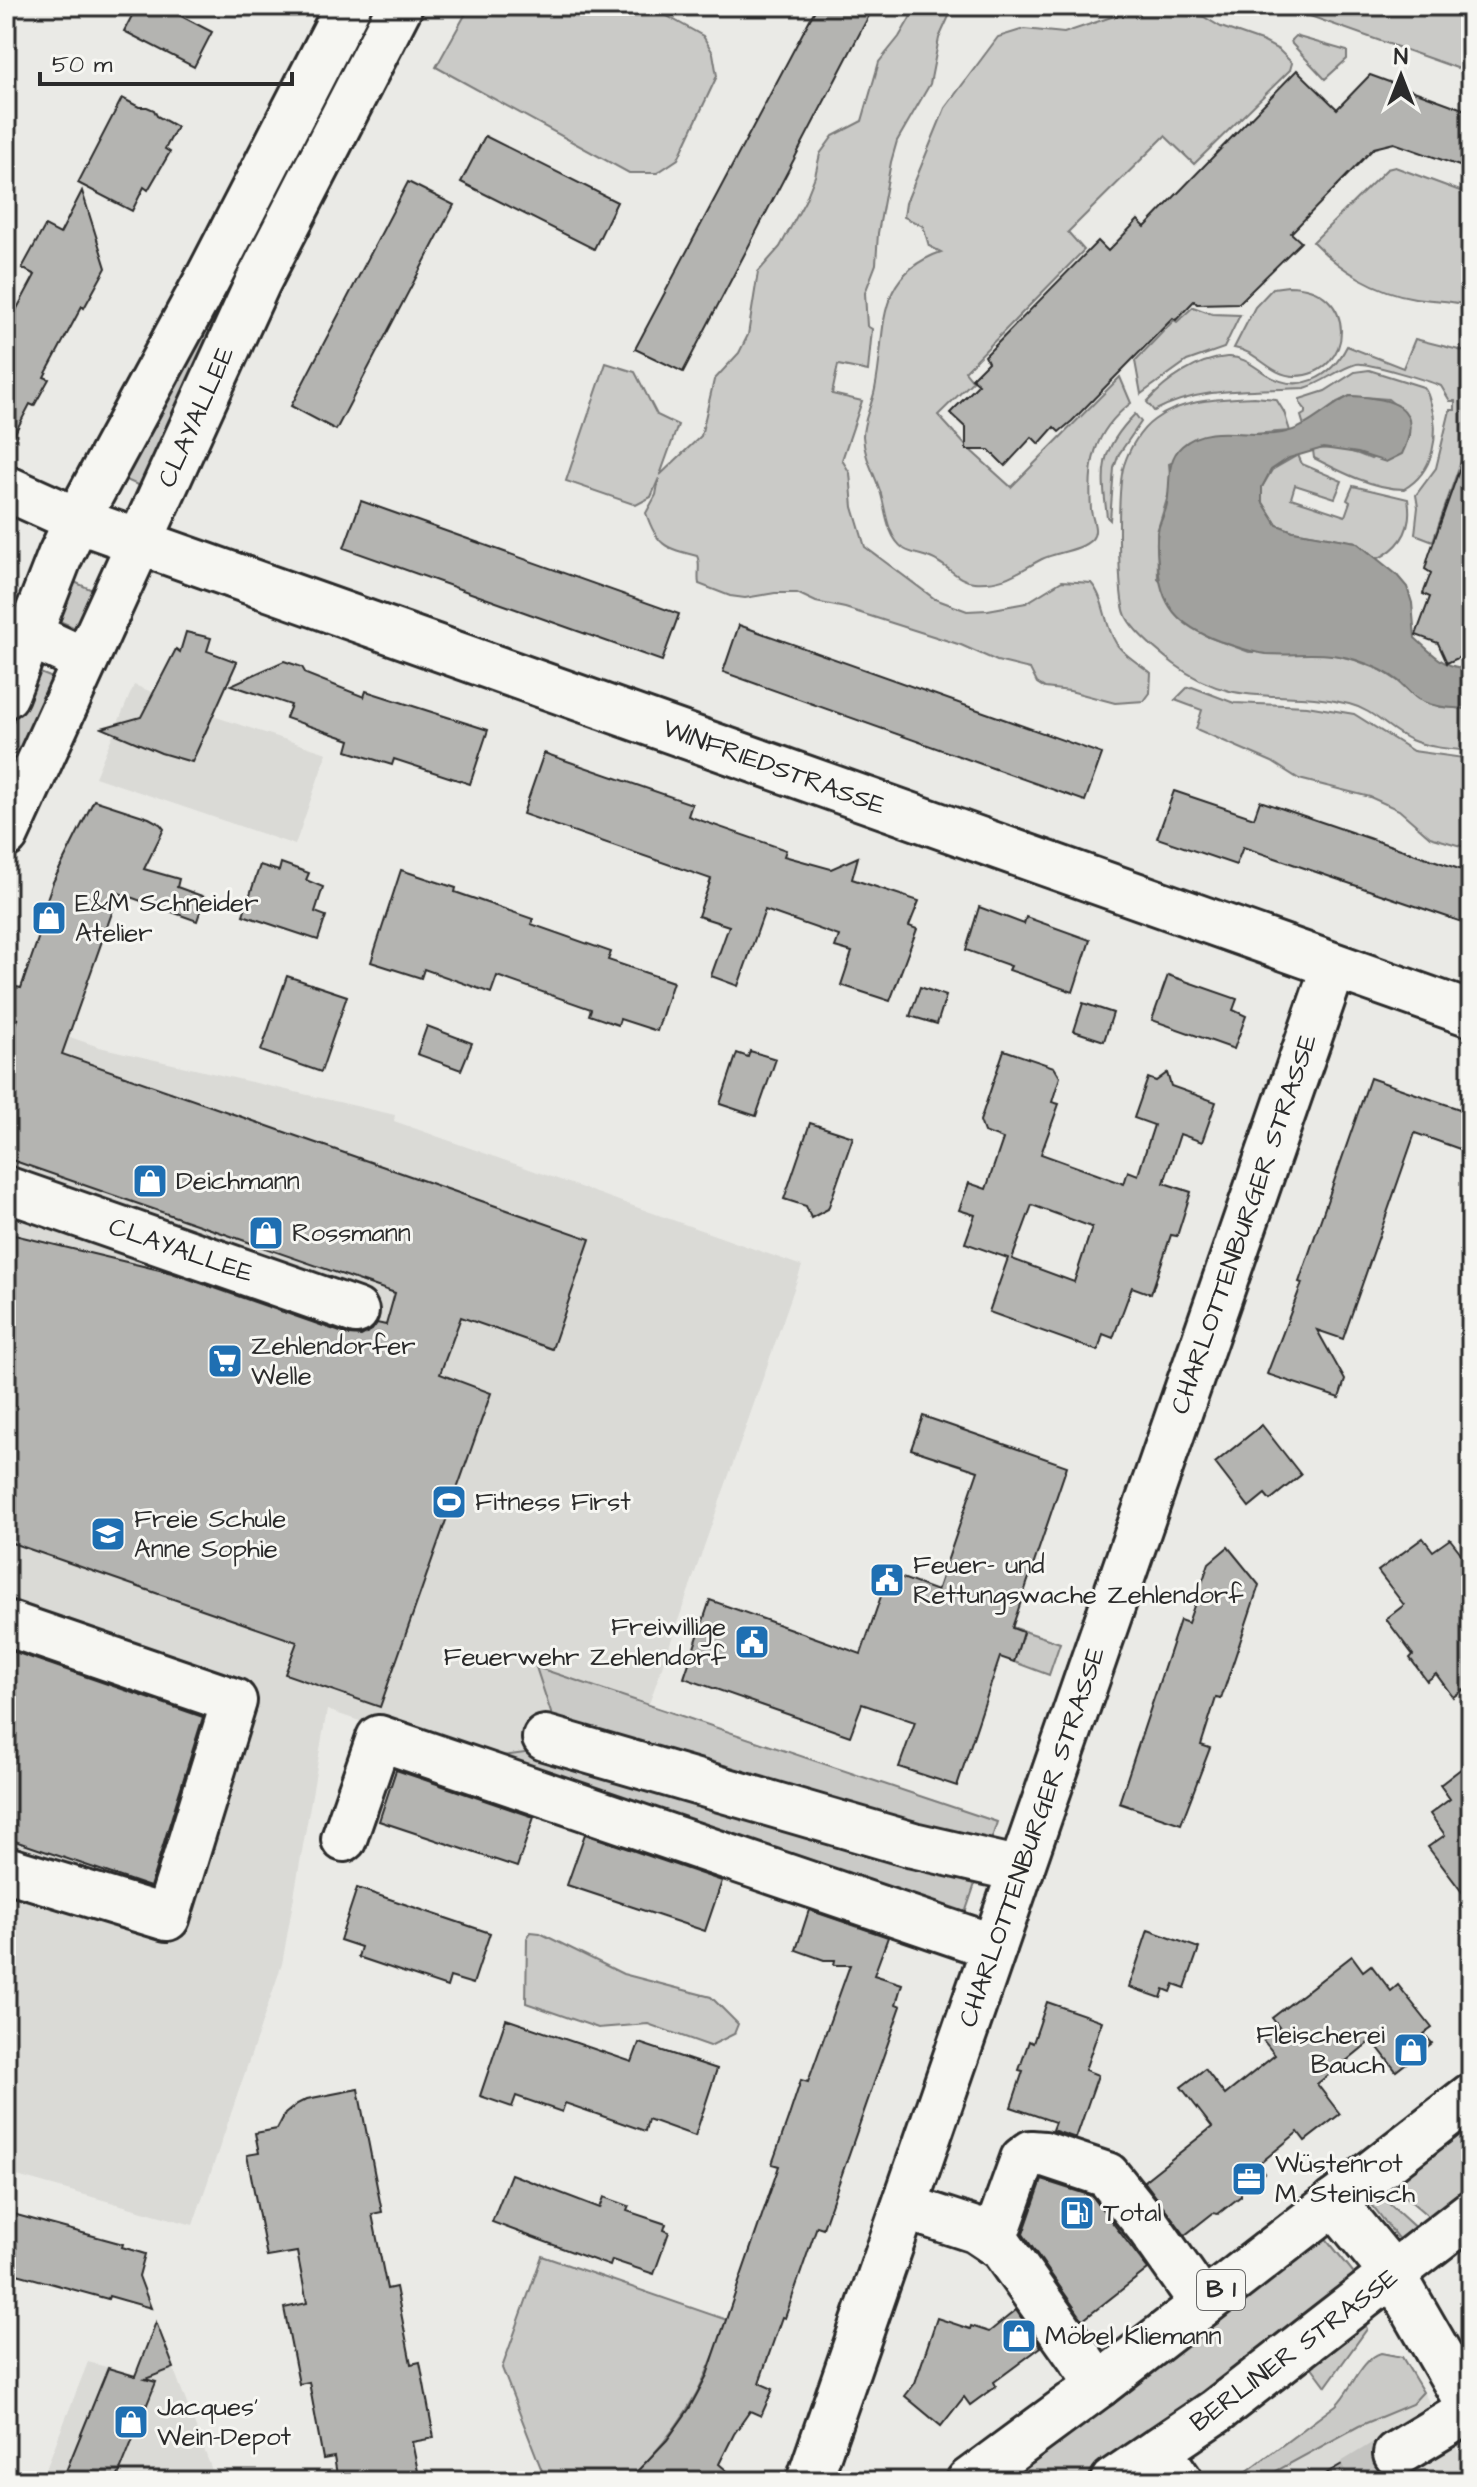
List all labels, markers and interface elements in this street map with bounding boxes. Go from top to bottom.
scale bar [40,36,292,86]
north arrow [1361,36,1441,116]
text: N [1394,42,1408,73]
text: 50 m [52,48,113,82]
street label: CLAYALLEE [149,341,243,493]
street label: WINFRIEDSTRASSE [658,710,890,824]
place label: E&M Schneider Atelier [75,885,259,951]
shop icon: E&M Schneider Atelier [30,899,68,937]
street label: CHARLOTTENBURGER STRASSE [1162,1029,1326,1419]
shop icon: Deichmann [131,1162,169,1200]
place label: Deichmann [176,1163,300,1199]
street label: CLAYALLEE [104,1208,258,1292]
shop icon: Rossmann [247,1214,285,1252]
place label: Rossmann [292,1215,411,1251]
place label: Zehlendorfer Welle [251,1328,416,1394]
supermarket icon: Zehlendorfer Welle [206,1342,244,1380]
sports icon: Fitness First [430,1483,468,1521]
place label: Fitness First [475,1484,631,1520]
place label: Freie Schule Anne Sophie [134,1501,286,1567]
school or university icon: Freie Schule Anne Sophie [89,1515,127,1553]
place label: Feuer- und Rettungswache Zehlendorf [913,1547,1244,1615]
public building icon: Feuer- und Rettungswache Zehlendorf [868,1561,906,1599]
place label: Freiwillige Feuerwehr Zehlendorf [443,1609,727,1675]
public building icon: Freiwillige Feuerwehr Zehlendorf [733,1623,771,1661]
street label: CHARLOTTENBURGER STRASSE [950,1642,1114,2032]
place label: Fleischerei Bauch [1256,2017,1385,2083]
shop icon: Fleischerei Bauch [1392,2031,1430,2069]
place label: Wüstenrot M. Steinisch [1275,2146,1415,2212]
office icon: Wüstenrot M. Steinisch [1230,2160,1268,2198]
fuel station icon: Total [1058,2194,1096,2232]
place label: Total [1103,2195,1162,2231]
street label: BERLINER STRASSE [1183,2260,1405,2440]
road number: B 1 [1197,2270,1245,2310]
shop icon: Möbel Kliemann [1000,2317,1038,2355]
place label: Möbel Kliemann [1045,2318,1222,2354]
place label: Jacques' Wein-Depot [157,2389,292,2455]
shop icon: Jacques' Wein-Depot [112,2403,150,2441]

